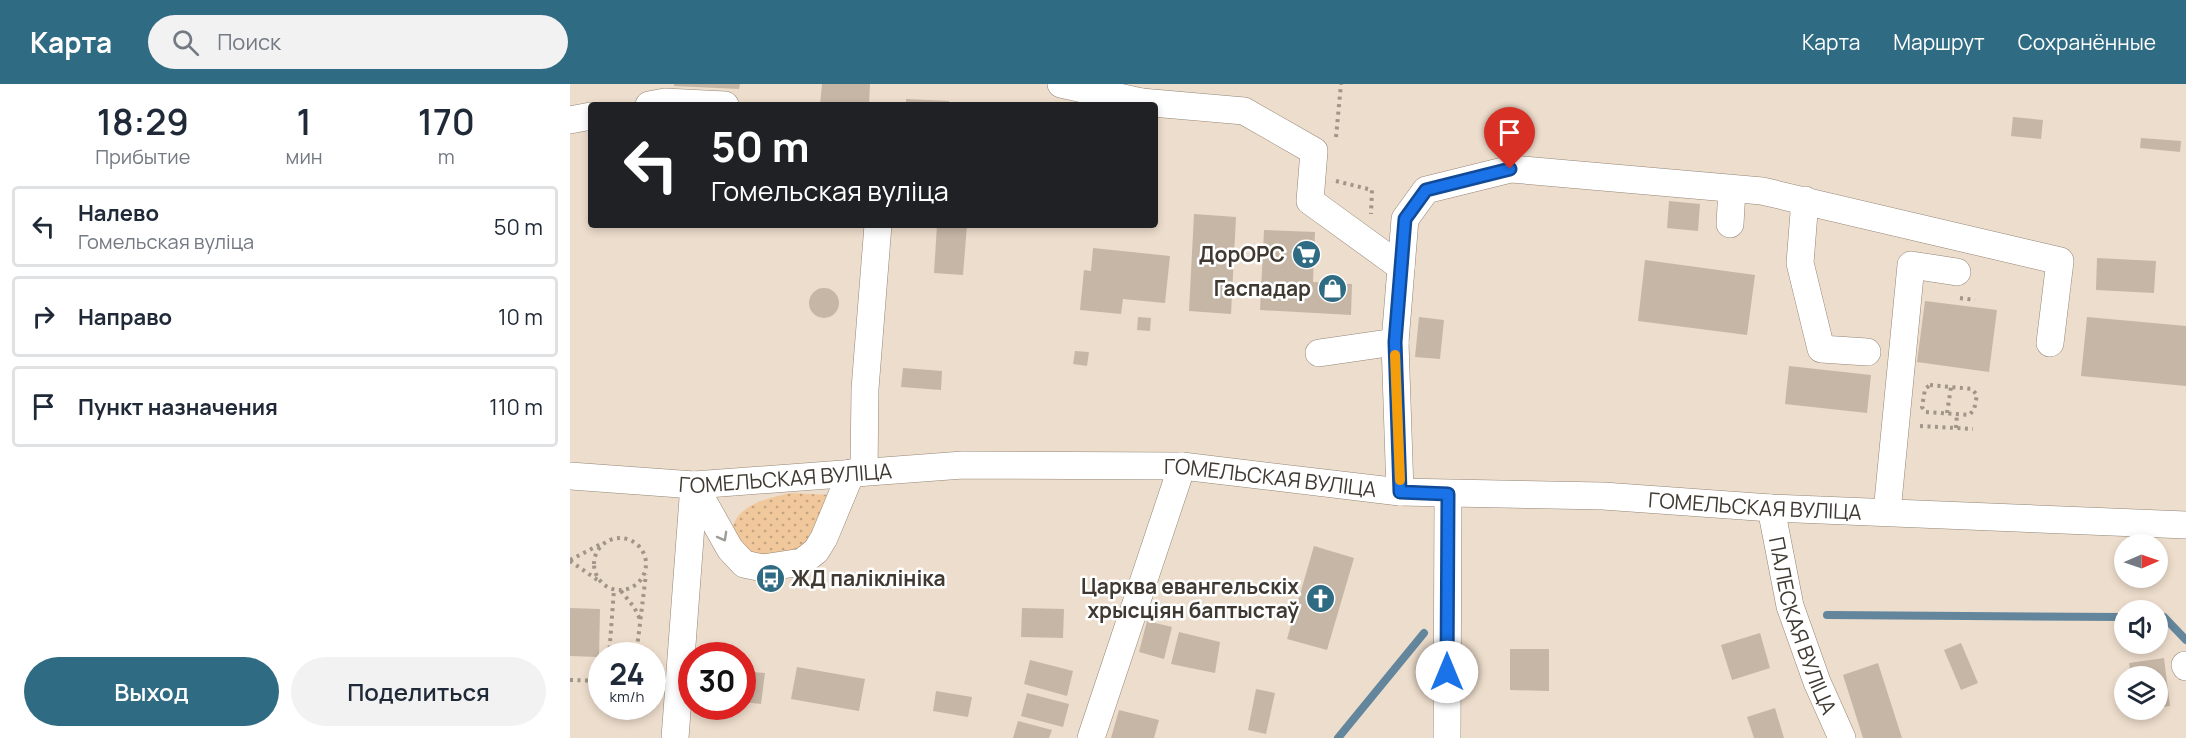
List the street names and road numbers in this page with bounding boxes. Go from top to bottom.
street label: ГОМЕЛЬСКАЯ ВУЛІЦА [1164,451,1378,503]
street label: ГОМЕЛЬСКАЯ ВУЛІЦА [678,456,893,499]
street label: ГОМЕЛЬСКАЯ ВУЛІЦА [1647,485,1862,526]
street label: ПАЛЕСКАЯ ВУЛІЦА [1763,534,1844,719]

